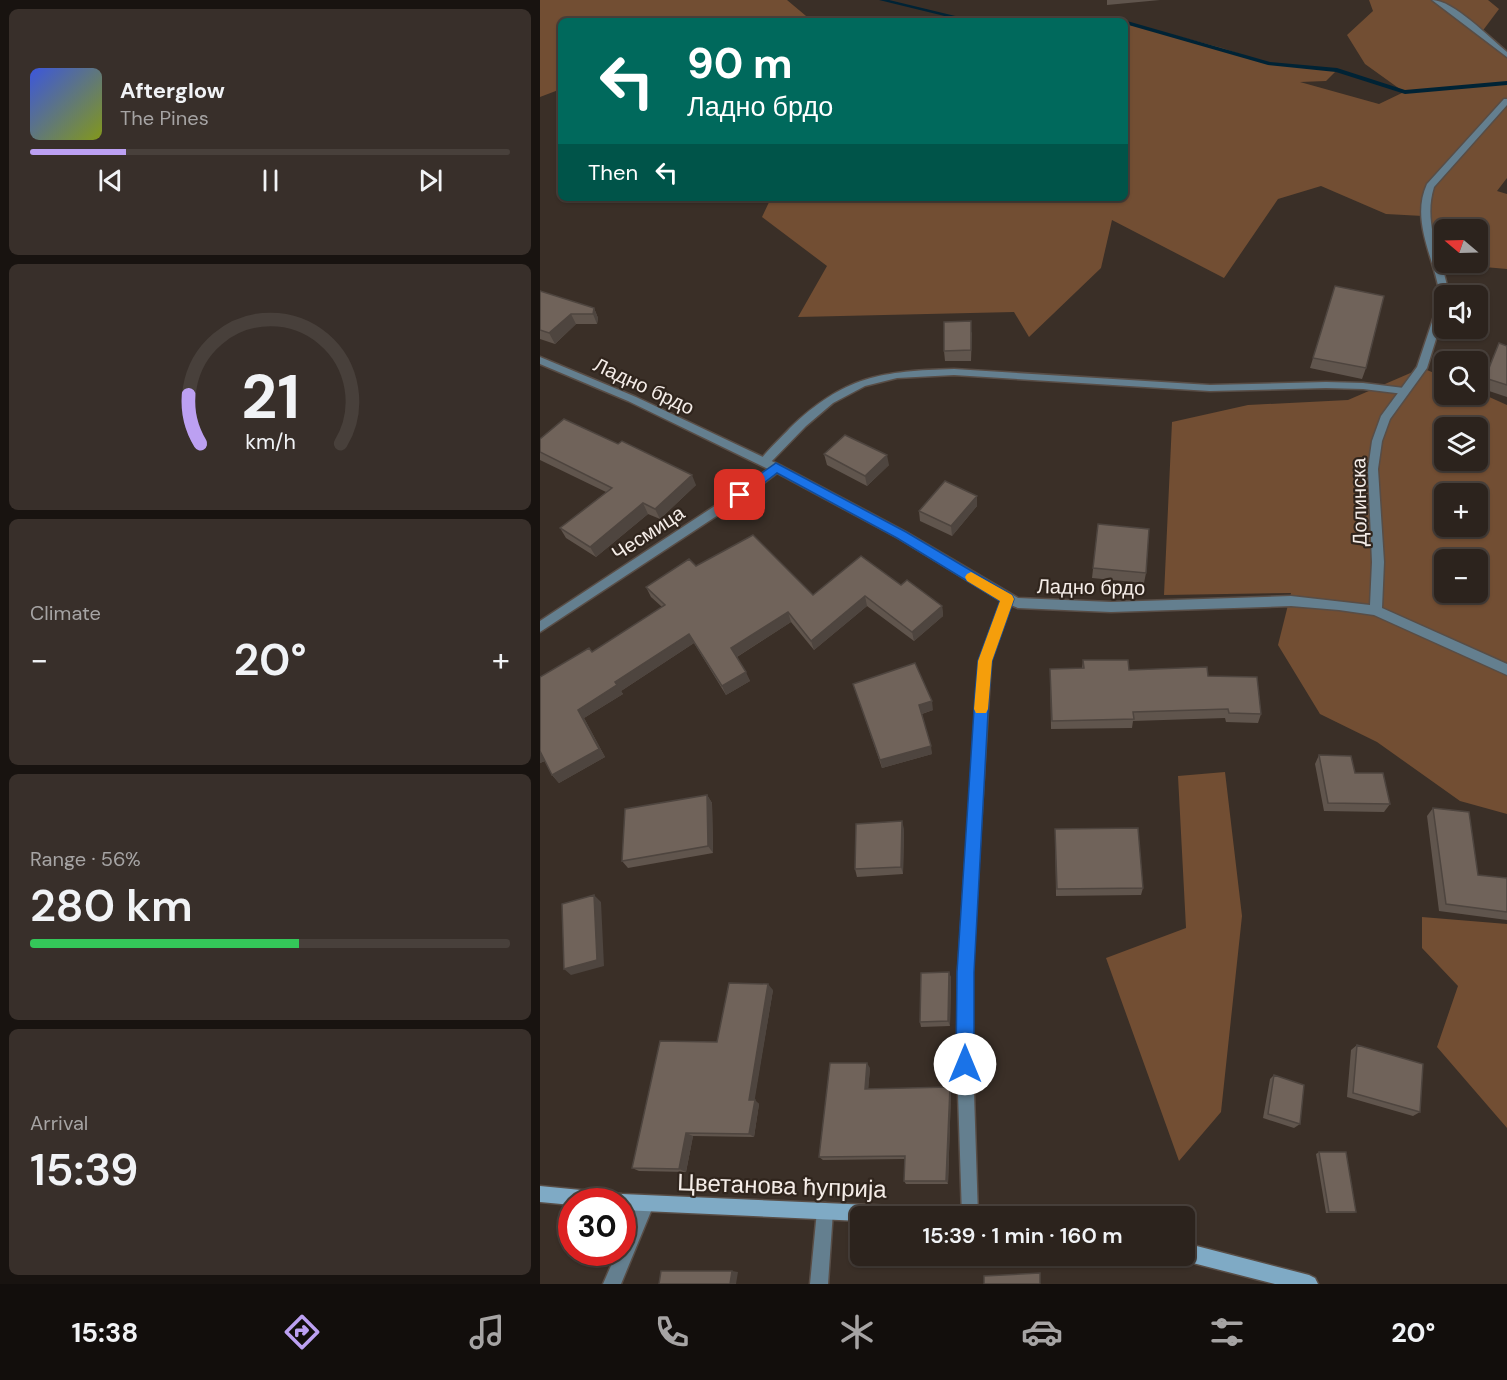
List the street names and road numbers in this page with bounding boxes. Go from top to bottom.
street label: Ладно брдо [589,351,699,421]
street label: Долинска [1345,457,1373,547]
street label: Чесмица [607,499,690,566]
street label: Ладно брдо [1037,573,1145,601]
street label: Цветанова ћуприја [677,1166,888,1205]

